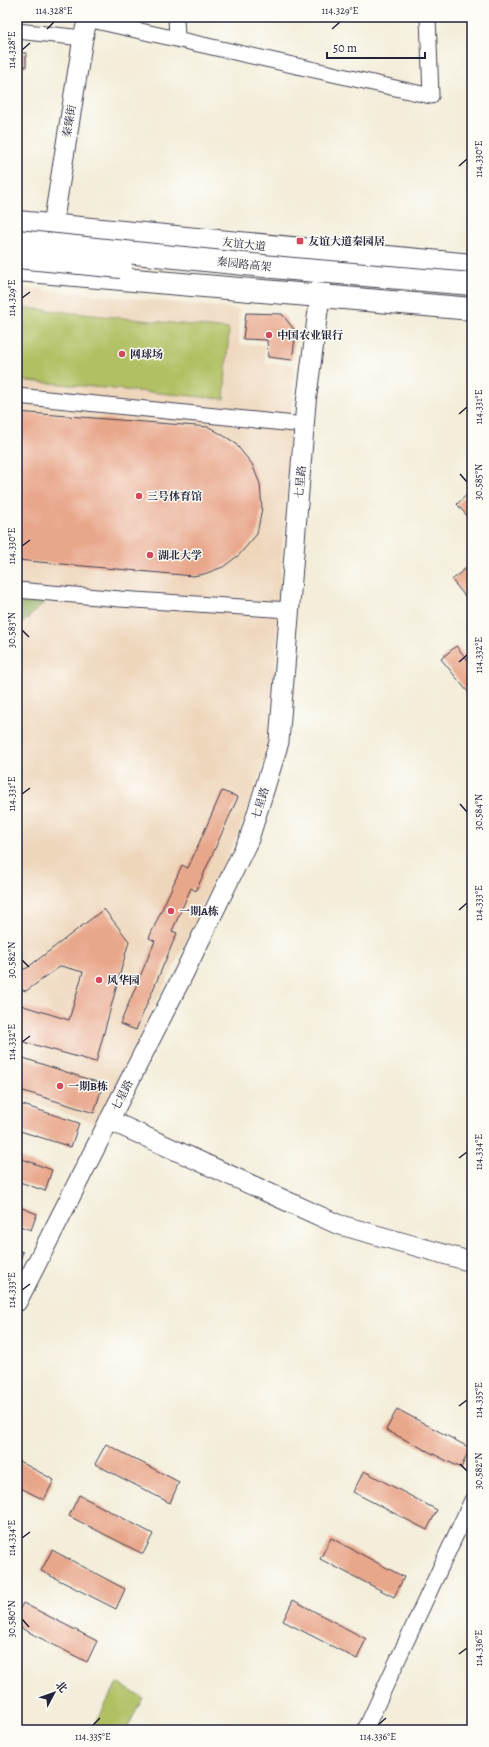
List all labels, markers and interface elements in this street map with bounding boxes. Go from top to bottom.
text: 114.328°E [35,4,73,17]
text: 114.329°E [322,4,358,17]
text: 114.328°E [5,31,18,69]
scale bar [327,34,425,60]
text: 50 m [333,40,357,56]
street label: 秦臻街 [60,104,79,139]
text: 114.330°E [472,140,485,178]
place label: 友谊大道秦园居 [308,234,385,249]
street label: 友谊大道 [221,235,267,254]
marker: 友谊大道秦园居 [295,236,305,246]
street label: 秦园路高架 [216,254,272,275]
text: 114.329°E [5,280,18,316]
place label: 中国农业银行 [277,328,343,343]
marker: 中国农业银行 [264,330,274,340]
place label: 网球场 [130,347,163,362]
marker: 网球场 [117,349,127,359]
text: 114.331°E [472,389,485,425]
text: 30.585°N [472,464,485,500]
street label: 七星路 [292,465,309,499]
place label: 三号体育馆 [147,489,202,504]
marker: 三号体育馆 [134,491,144,501]
text: 114.330°E [5,527,18,565]
place label: 湖北大学 [158,548,202,563]
marker: 湖北大学 [145,550,155,560]
text: 30.583°N [5,612,18,648]
text: 114.332°E [472,637,485,673]
text: 114.331°E [5,776,18,812]
street label: 七星路 [248,785,272,821]
text: 30.584°N [472,794,485,830]
text: 114.333°E [472,885,485,921]
place label: 一期A栋 [179,904,219,919]
marker: 一期A栋 [166,906,176,916]
text: 30.582°N [5,942,18,978]
place label: 风华园 [107,973,140,988]
marker: 风华园 [94,975,104,985]
text: 114.332°E [5,1024,18,1060]
street label: 七星路 [108,1077,137,1113]
place label: 一期B栋 [68,1079,108,1094]
marker: 一期B栋 [55,1081,65,1091]
text: 114.334°E [472,1134,485,1170]
text: 114.333°E [5,1272,18,1308]
text: 114.335°E [472,1382,485,1418]
text: 30.582°N [472,1453,485,1489]
text: 114.334°E [5,1520,18,1556]
text: 30.580°N [5,1600,18,1638]
text: 114.336°E [472,1630,485,1666]
north arrow [34,1673,74,1713]
text: 北 [52,1678,70,1696]
text: 114.335°E [75,1730,111,1743]
text: 114.336°E [360,1730,396,1743]

